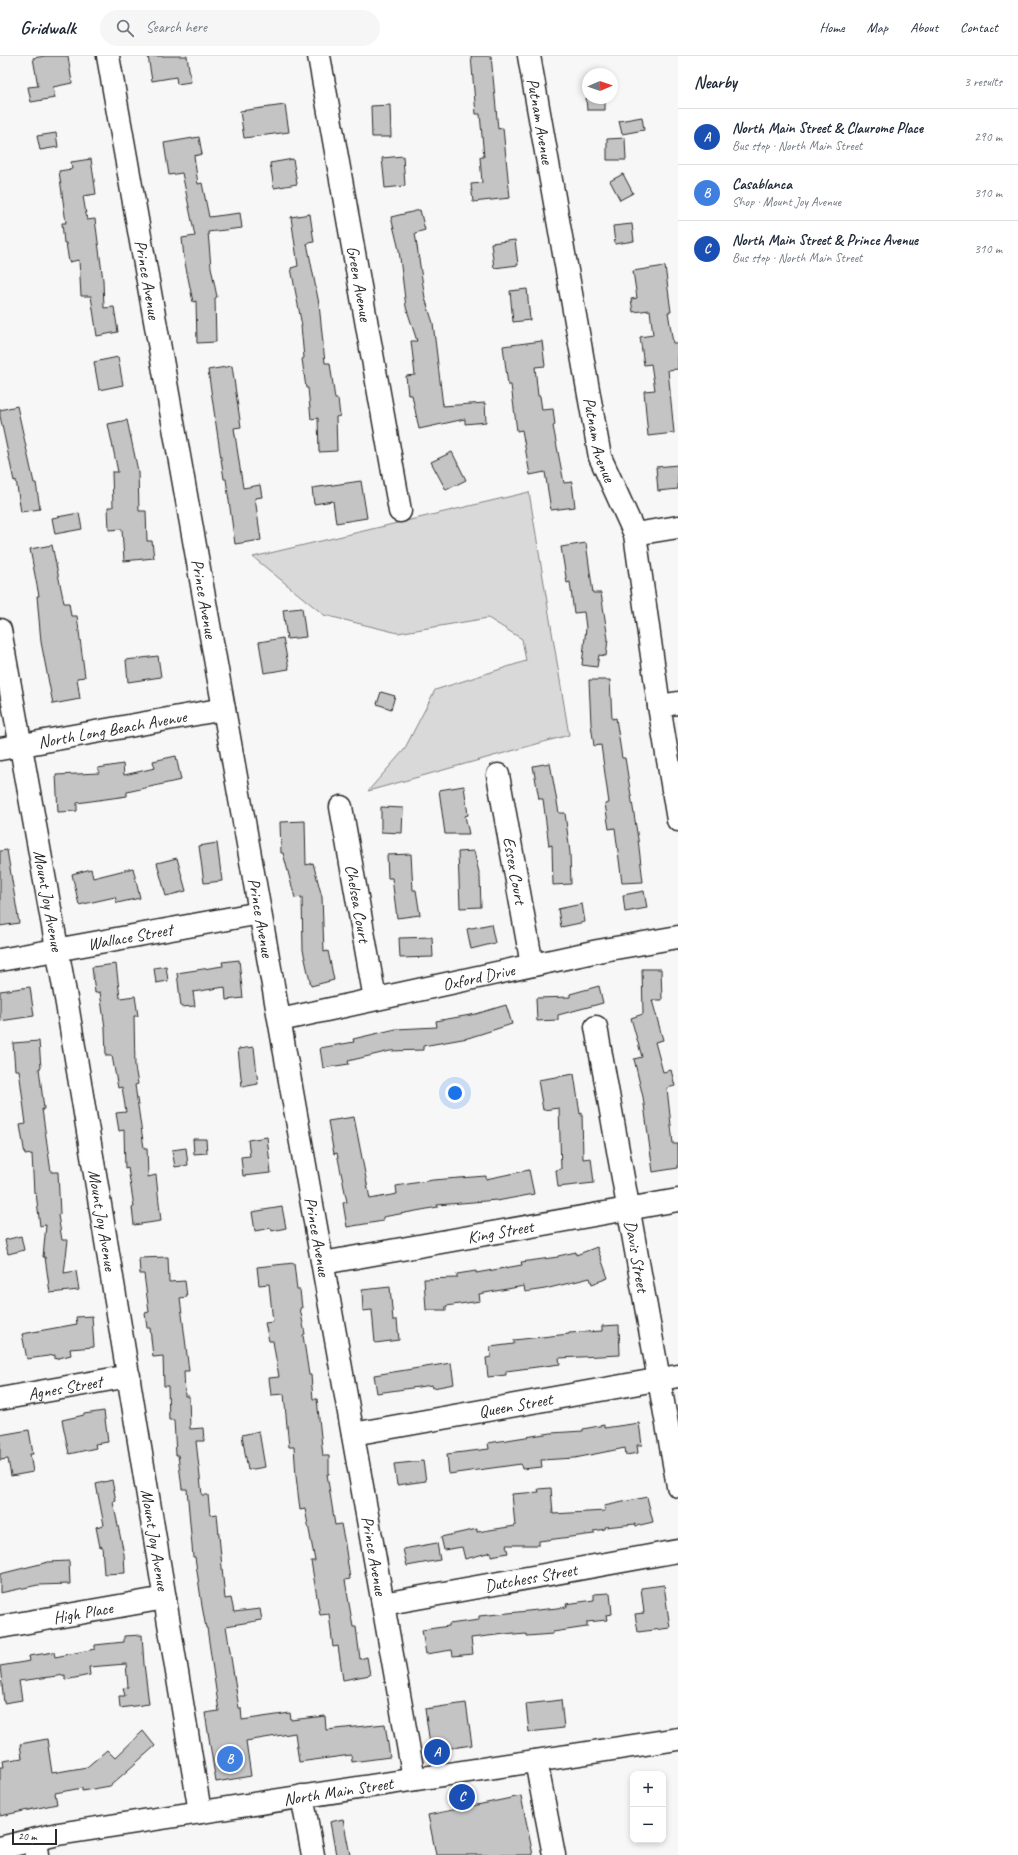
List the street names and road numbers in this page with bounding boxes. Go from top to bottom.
street label: Putnam Avenue [523,77,559,167]
street label: Prince Avenue [130,238,165,322]
street label: Green Avenue [342,244,377,324]
street label: Putnam Avenue [579,396,621,486]
street label: Prince Avenue [187,557,222,641]
street label: North Long Beach Avenue [36,705,189,752]
street label: Essex Court [499,835,532,908]
street label: Mount Joy Avenue [29,849,68,954]
street label: Chelsea Court [341,863,376,946]
street label: Prince Avenue [244,876,279,960]
street label: Wallace Street [86,918,176,954]
street label: Oxford Drive [440,959,518,995]
street label: Mount Joy Avenue [84,1168,121,1274]
street label: Prince Avenue [300,1195,335,1279]
street label: King Street [466,1215,537,1248]
street label: Davis Street [620,1219,654,1296]
street label: Agnes Street [26,1370,106,1404]
street label: Queen Street [477,1388,556,1422]
street label: Mount Joy Avenue [137,1488,174,1593]
street label: Prince Avenue [357,1514,392,1598]
street label: Dutchess Street [483,1558,581,1596]
street label: High Place [51,1597,116,1628]
street label: North Main Street [282,1772,396,1810]

